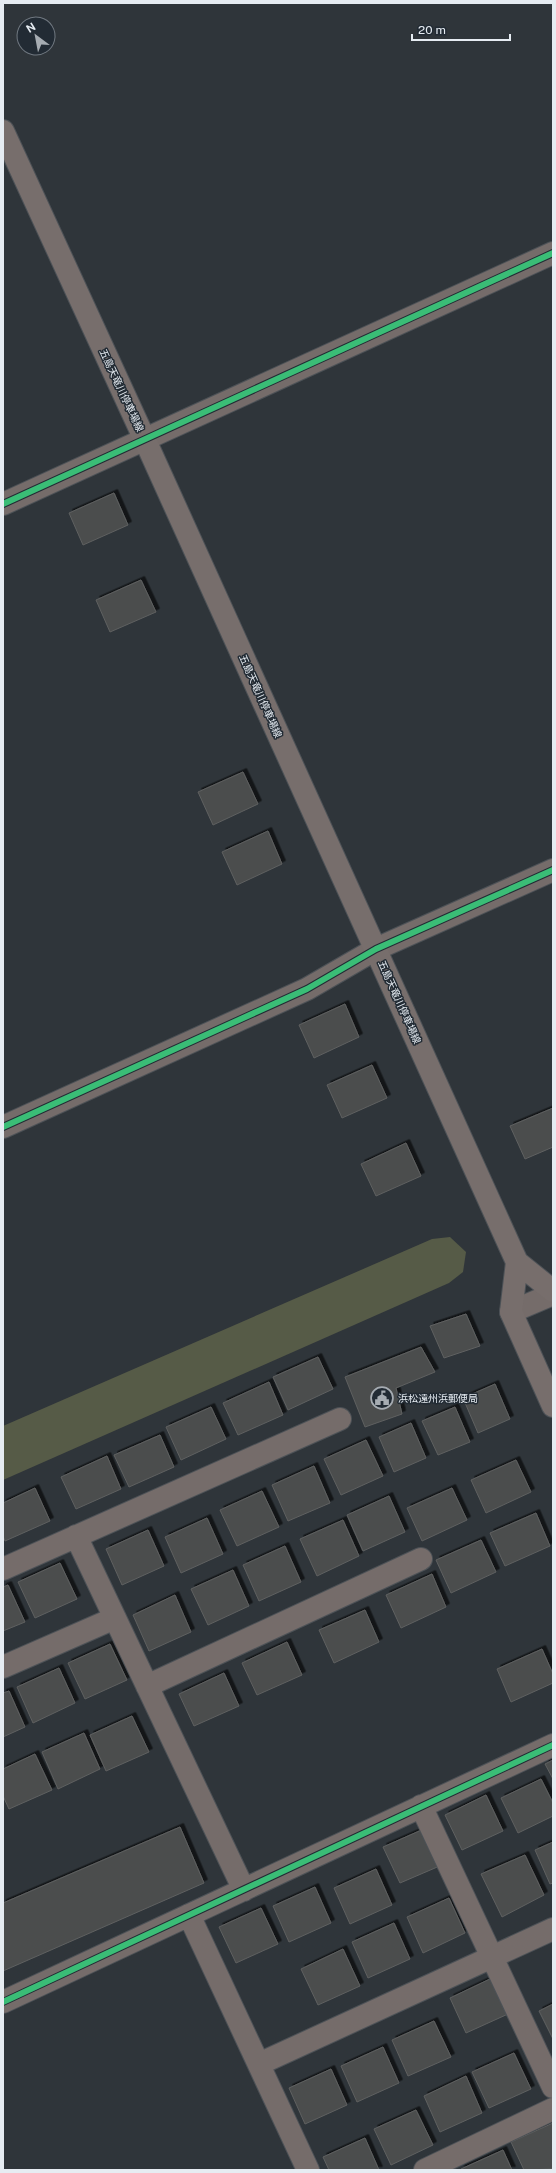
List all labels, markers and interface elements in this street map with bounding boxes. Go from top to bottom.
north arrow [16,16,56,56]
scale bar [412,16,510,42]
text: N [24,20,38,35]
text: 20 m [418,23,446,37]
street label: 五島天竜川停車場線 [98,347,146,433]
street label: 五島天竜川停車場線 [237,652,285,740]
street label: 五島天竜川停車場線 [376,958,424,1046]
public building icon: 浜松遠州浜郵便局 [369,1385,395,1411]
place label: 浜松遠州浜郵便局 [398,1392,478,1404]

